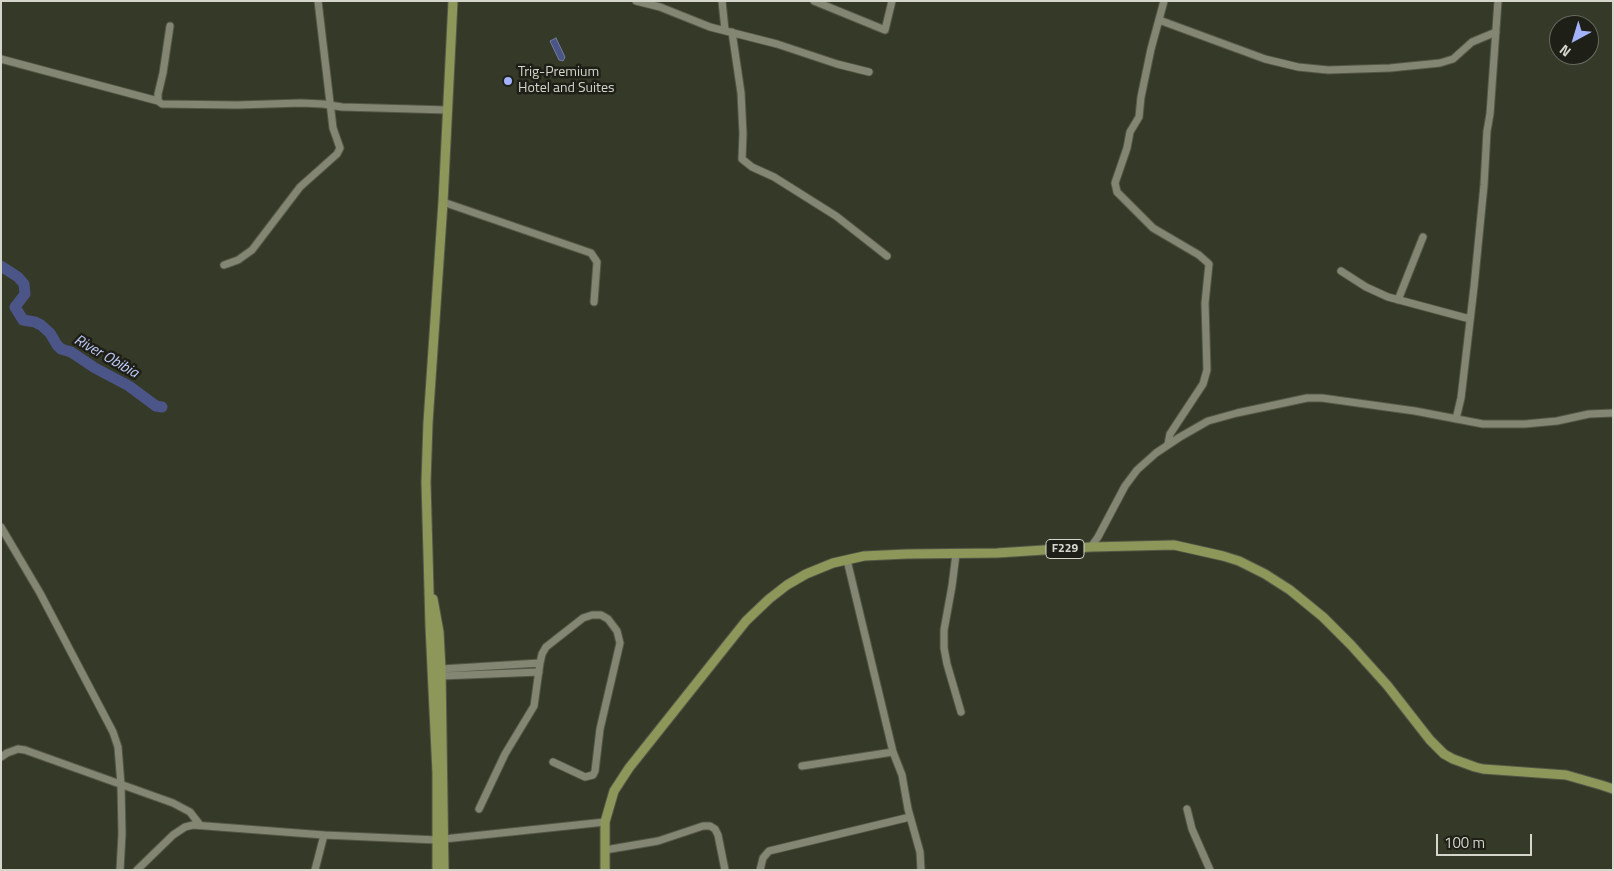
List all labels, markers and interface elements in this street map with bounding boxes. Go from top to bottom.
north arrow [1549,15,1599,65]
text: N [1555,40,1575,62]
place label: Trig-Premium Hotel and Suites [518,65,615,98]
marker: Trig-Premium Hotel and Suites [502,75,514,87]
water label: River Obibia [71,331,141,383]
road number: F229 [1046,540,1084,558]
scale bar [1439,824,1535,856]
text: 100 m [1444,831,1485,854]

